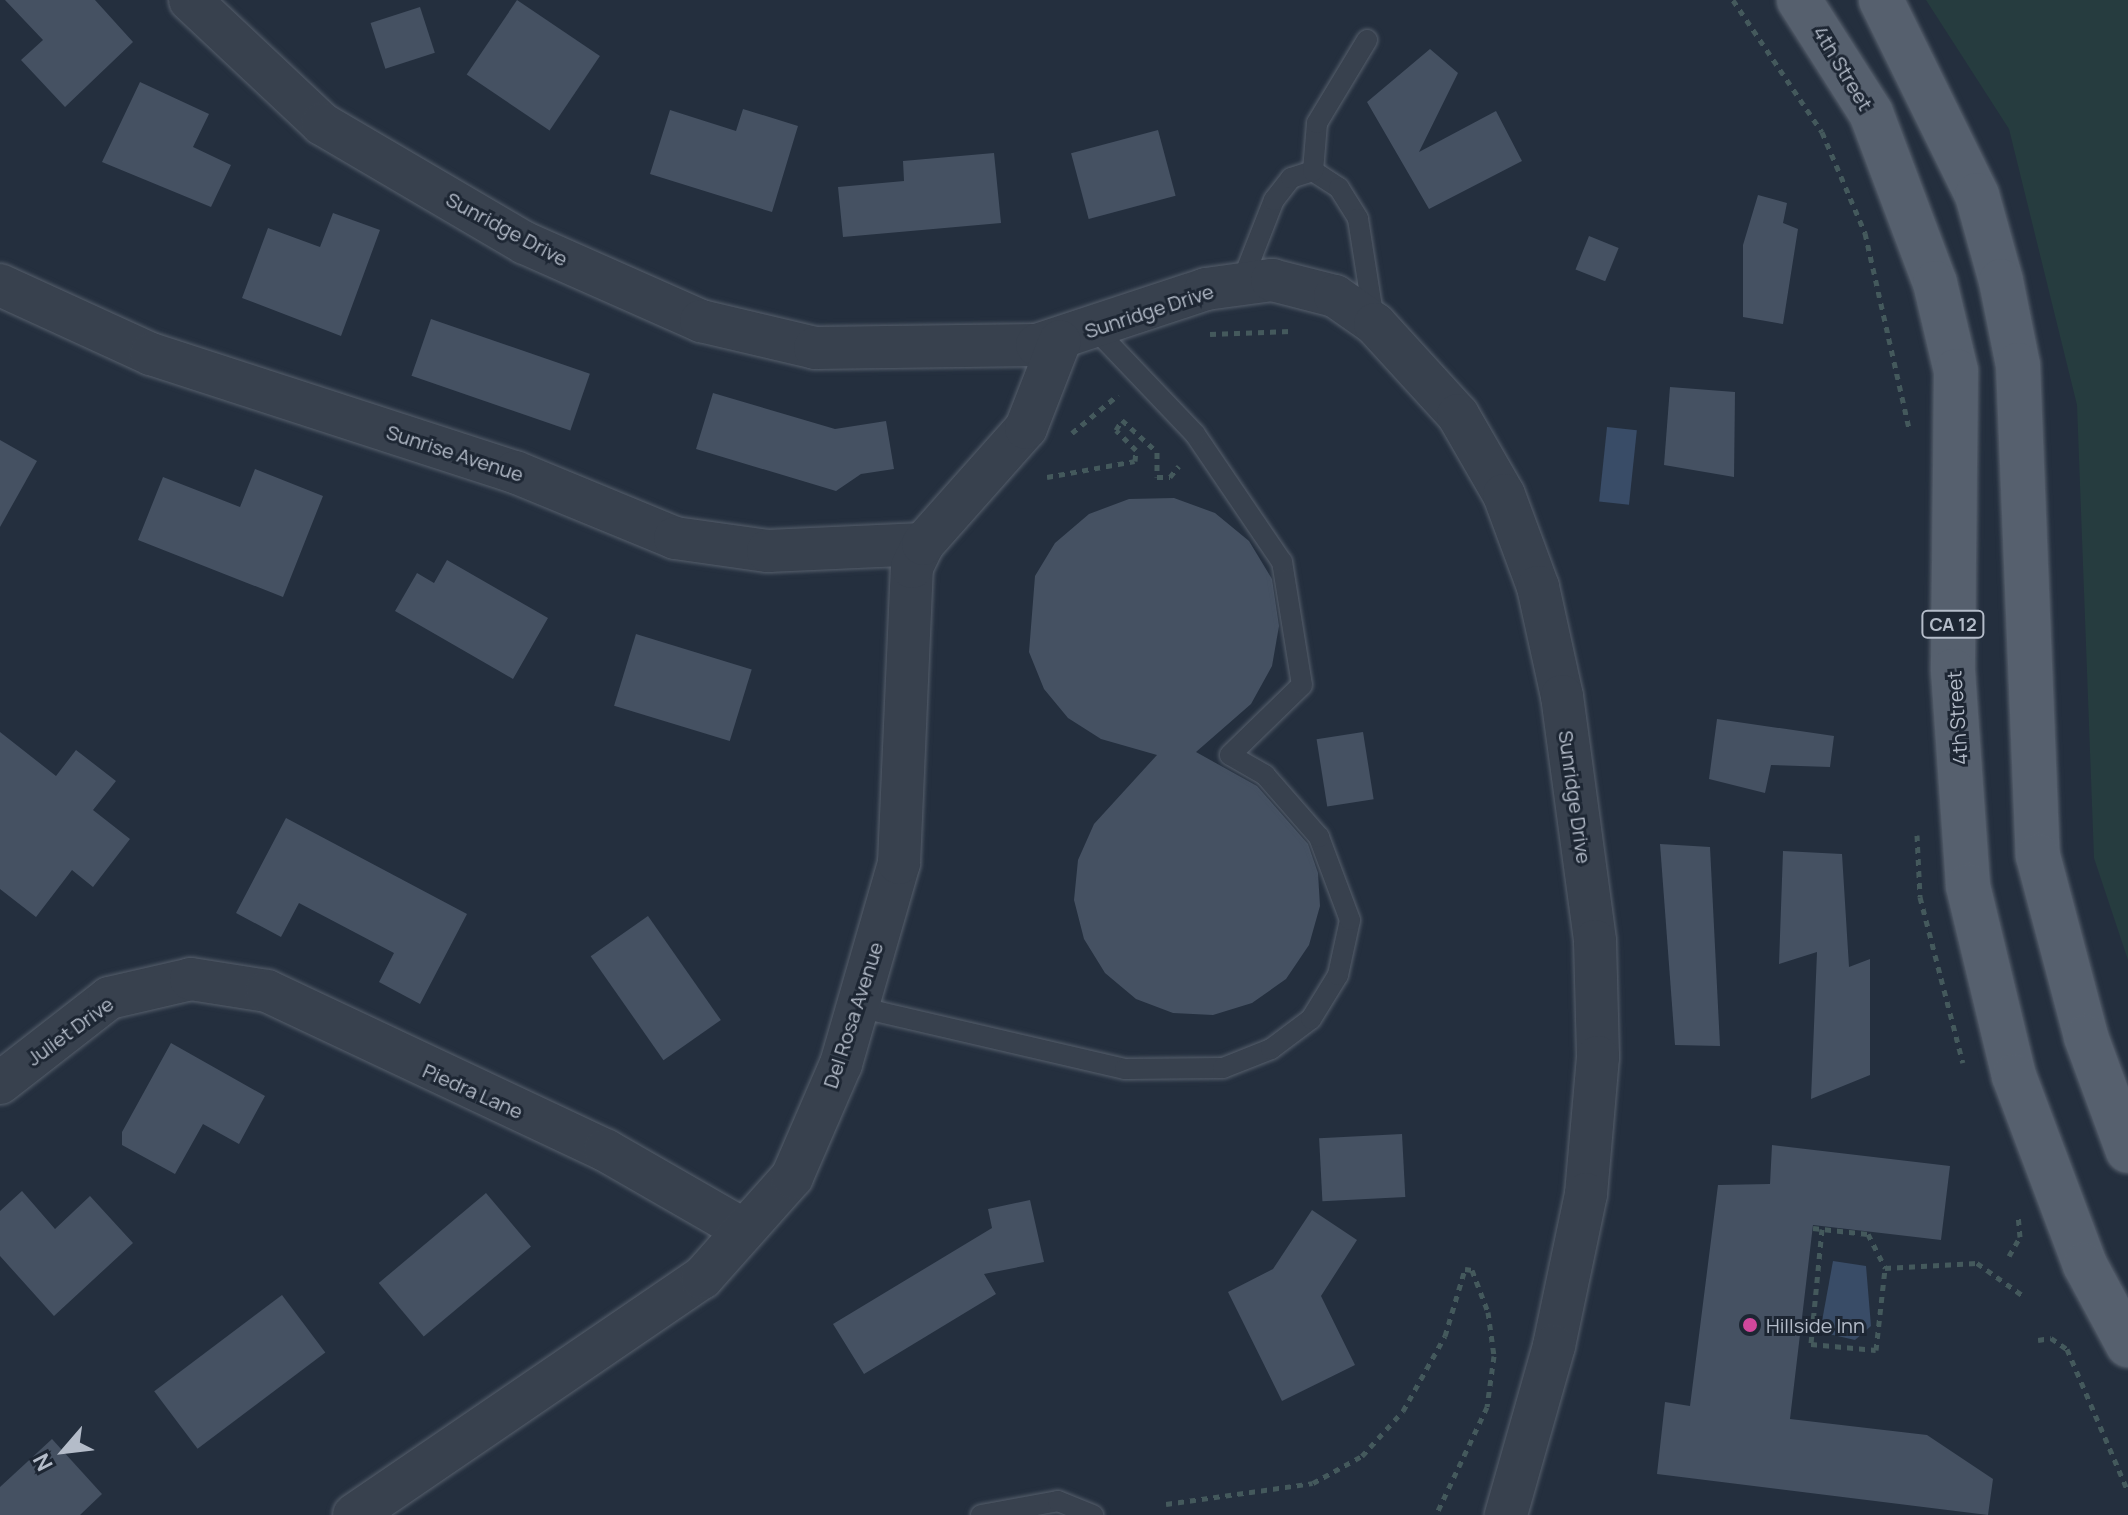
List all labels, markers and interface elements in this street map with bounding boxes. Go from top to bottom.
street label: 4th Street [1808,21,1878,115]
street label: Sunridge Drive [442,187,572,271]
street label: Sunridge Drive [1082,279,1216,343]
street label: Sunrise Avenue [383,420,527,486]
road number: CA 12 [1921,610,1985,638]
street label: 4th Street [1942,670,1972,766]
street label: Sunridge Drive [1554,729,1596,865]
street label: Del Rosa Avenue [818,939,888,1091]
street label: Juliet Drive [22,992,118,1070]
street label: Piedra Lane [419,1058,527,1124]
place label: Hillside Inn [1766,1313,1865,1337]
marker: Hillside Inn [1741,1316,1759,1334]
north arrow [24,1411,104,1491]
text: N [26,1448,60,1476]

